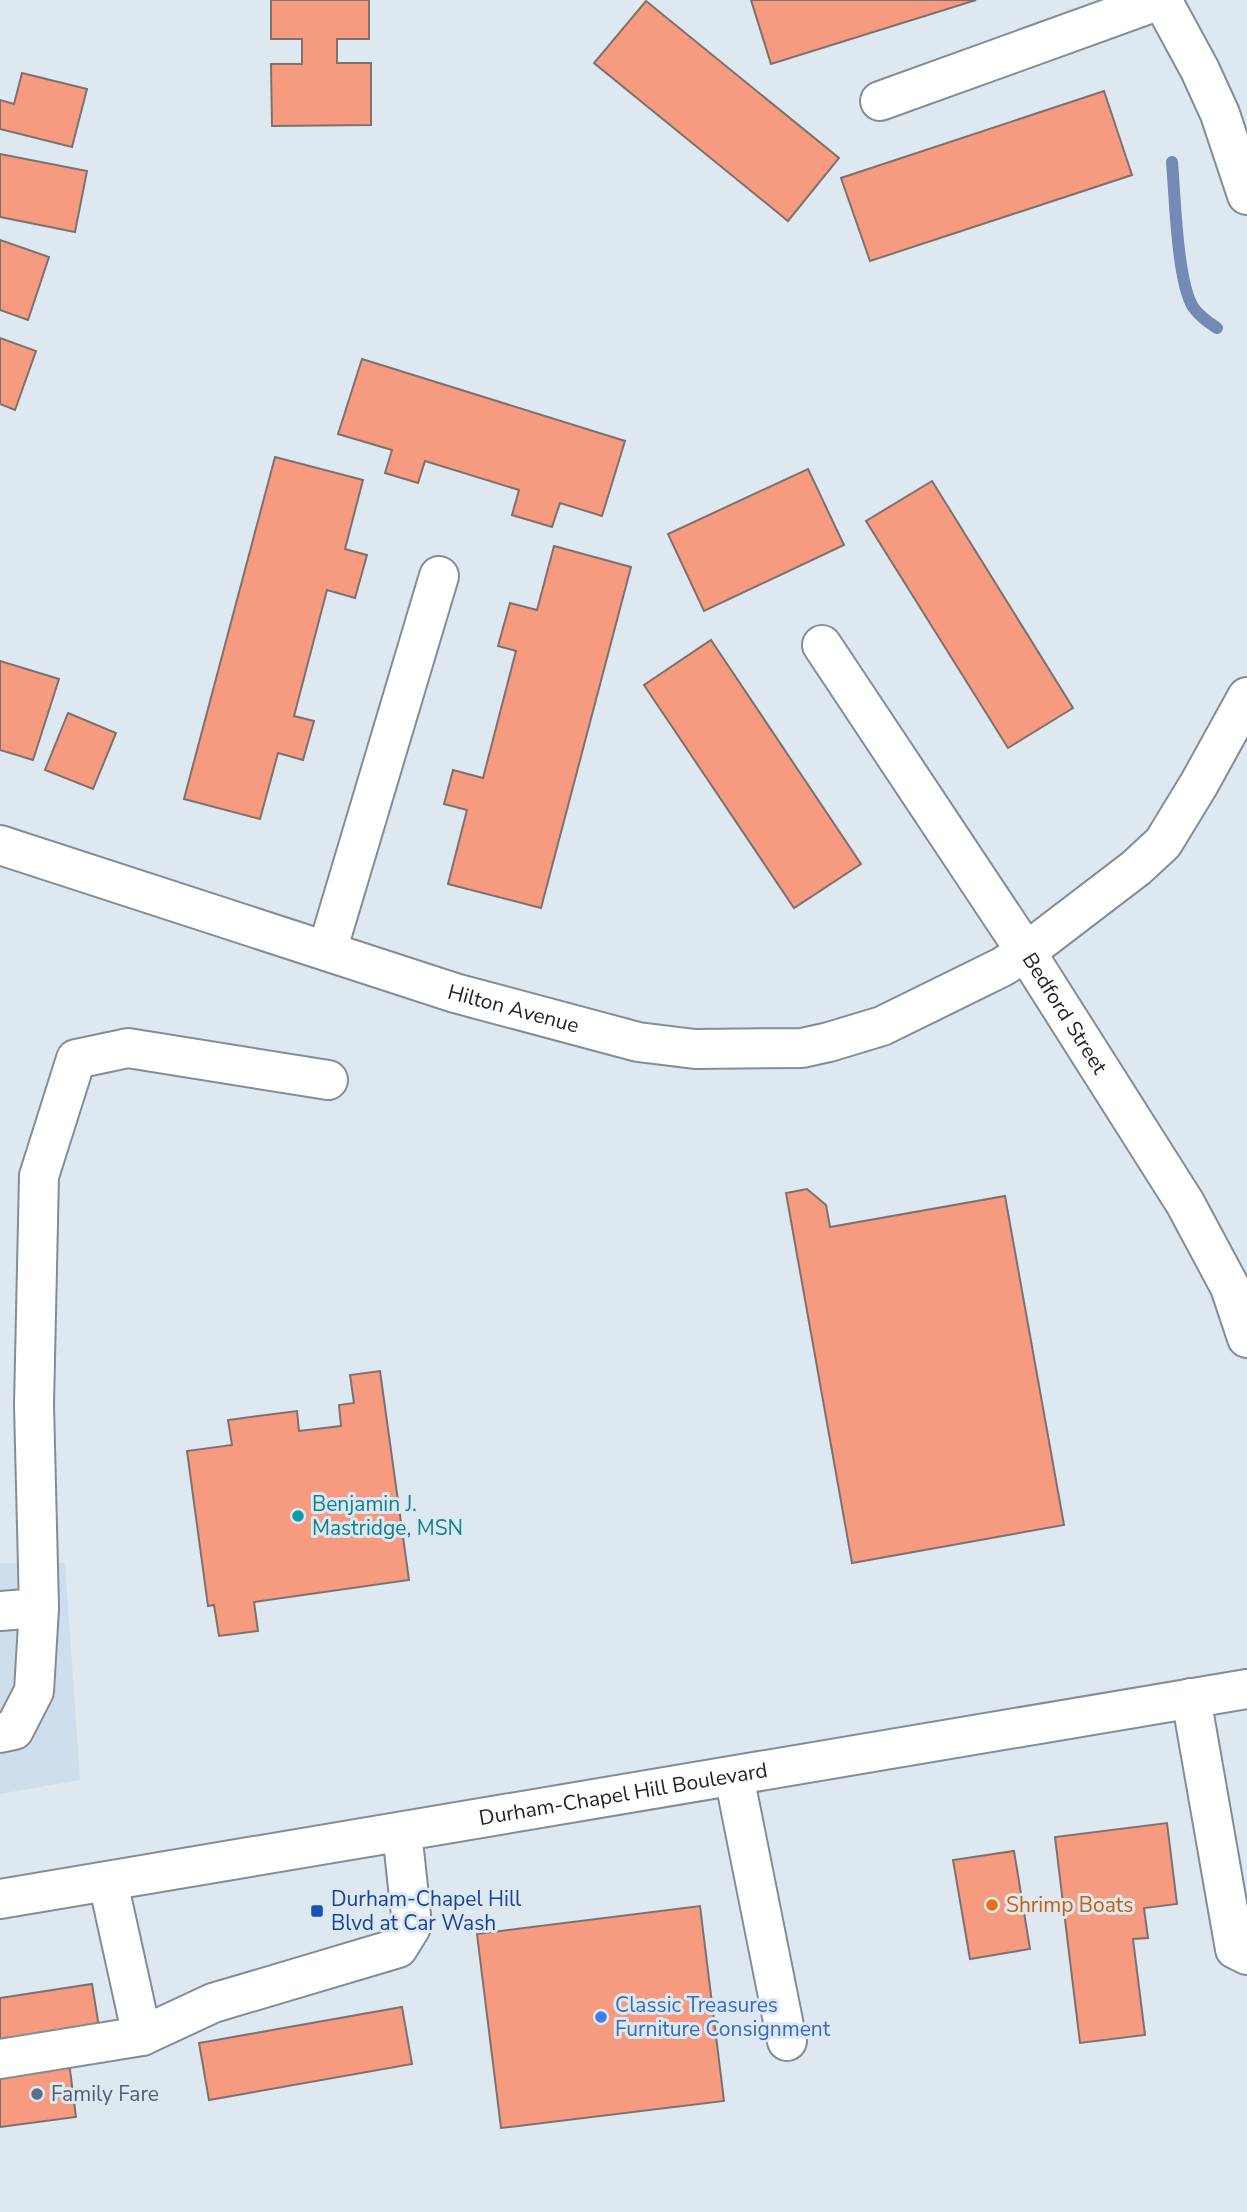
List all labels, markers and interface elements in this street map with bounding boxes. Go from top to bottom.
street label: Bedford Street [1016,947,1114,1080]
street label: Hilton Avenue [445,978,582,1040]
place label: Benjamin J. Mastridge, MSN [312,1490,463,1542]
marker: Benjamin J. Mastridge, MSN [290,1508,306,1524]
street label: Durham-Chapel Hill Boulevard [477,1756,770,1832]
place label: Durham-Chapel Hill Blvd at Car Wash [331,1885,522,1937]
place label: Shrimp Boats [1006,1891,1133,1919]
marker: Shrimp Boats [984,1897,1000,1913]
marker: Durham-Chapel Hill Blvd at Car Wash [309,1903,325,1919]
place label: Classic Treasures Furniture Consignment [615,1991,831,2043]
marker: Classic Treasures Furniture Consignment [593,2009,609,2025]
place label: Family Fare [51,2080,159,2108]
marker: Family Fare [29,2086,45,2102]

